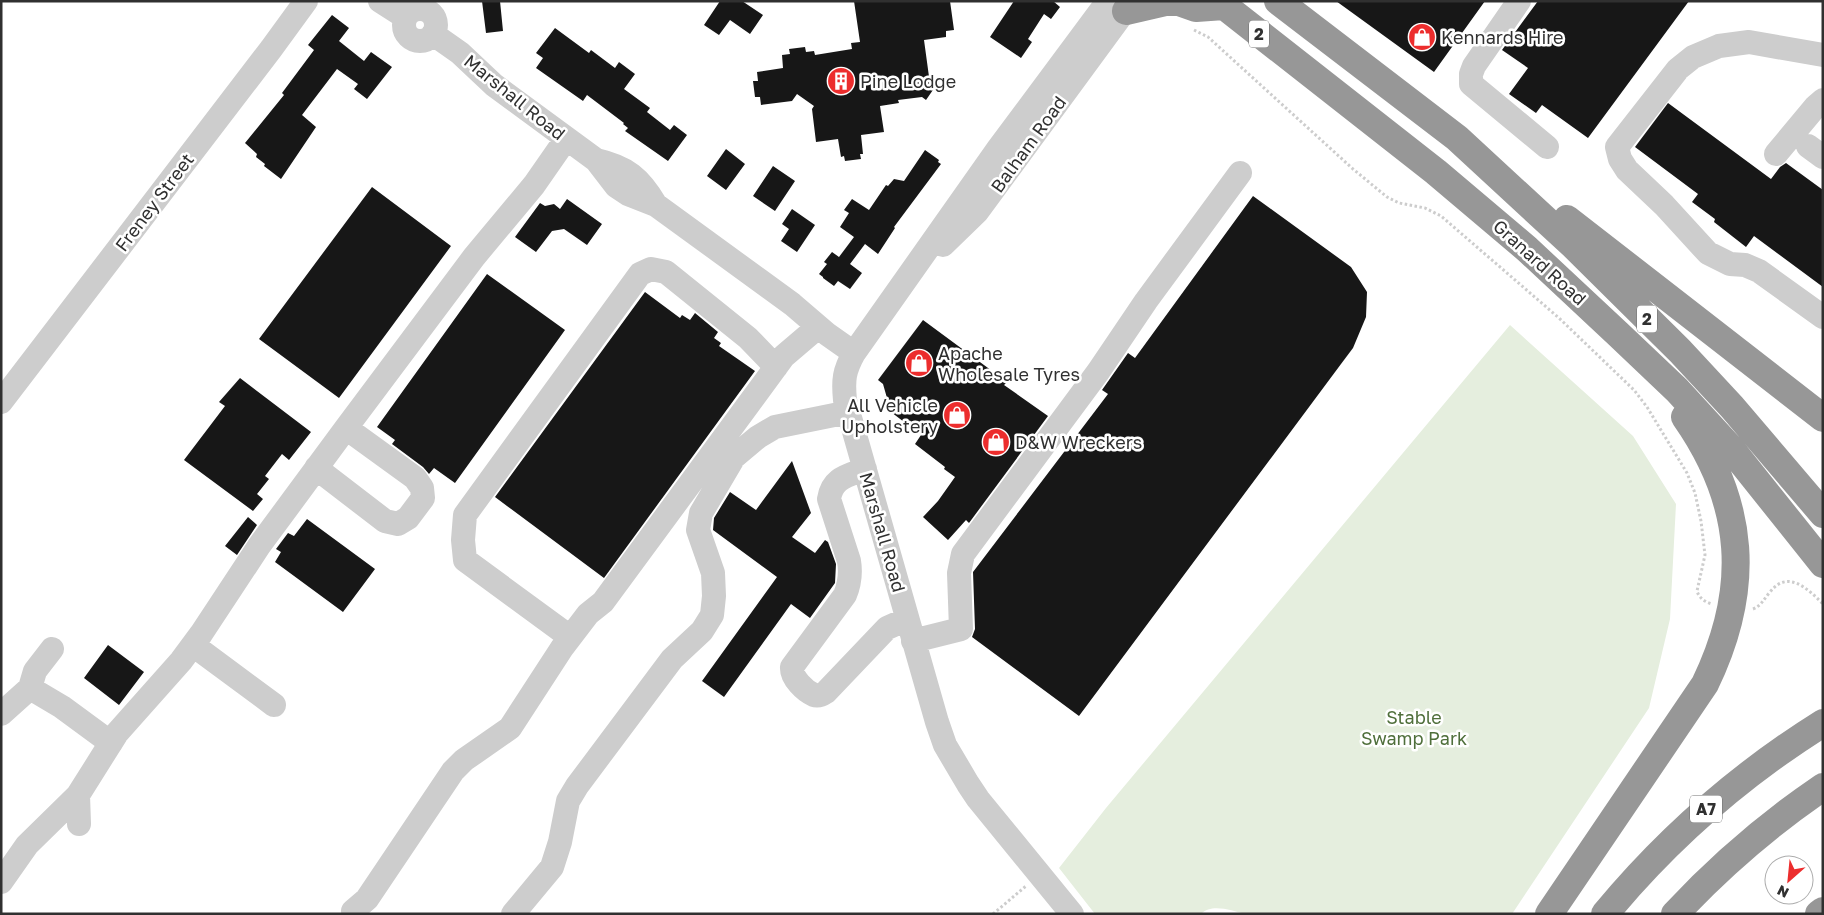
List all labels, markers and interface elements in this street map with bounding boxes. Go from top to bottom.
road number: 2 [1249,20,1269,48]
shop icon: Kennards Hire [1407,22,1437,52]
place label: Kennards Hire [1441,26,1564,48]
street label: Marshall Road [460,50,570,144]
building icon: Pine Lodge [826,66,856,96]
place label: Pine Lodge [860,70,956,92]
street label: Balham Road [986,92,1070,196]
street label: Freney Street [110,149,198,255]
street label: Granard Road [1489,215,1591,309]
road number: 2 [1637,306,1657,332]
place label: Apache Wholesale Tyres [938,342,1080,385]
shop icon: Apache Wholesale Tyres [904,348,934,378]
place label: All Vehicle Upholstery [841,394,938,437]
shop icon: All Vehicle Upholstery [942,400,972,430]
shop icon: D&W Wreckers [981,427,1011,457]
place label: D&W Wreckers [1015,431,1142,453]
street label: Marshall Road [855,470,911,594]
park label: Stable Swamp Park [1361,706,1467,749]
road number: A7 [1690,796,1722,822]
north arrow [1764,855,1814,905]
text: N [1774,882,1791,902]

